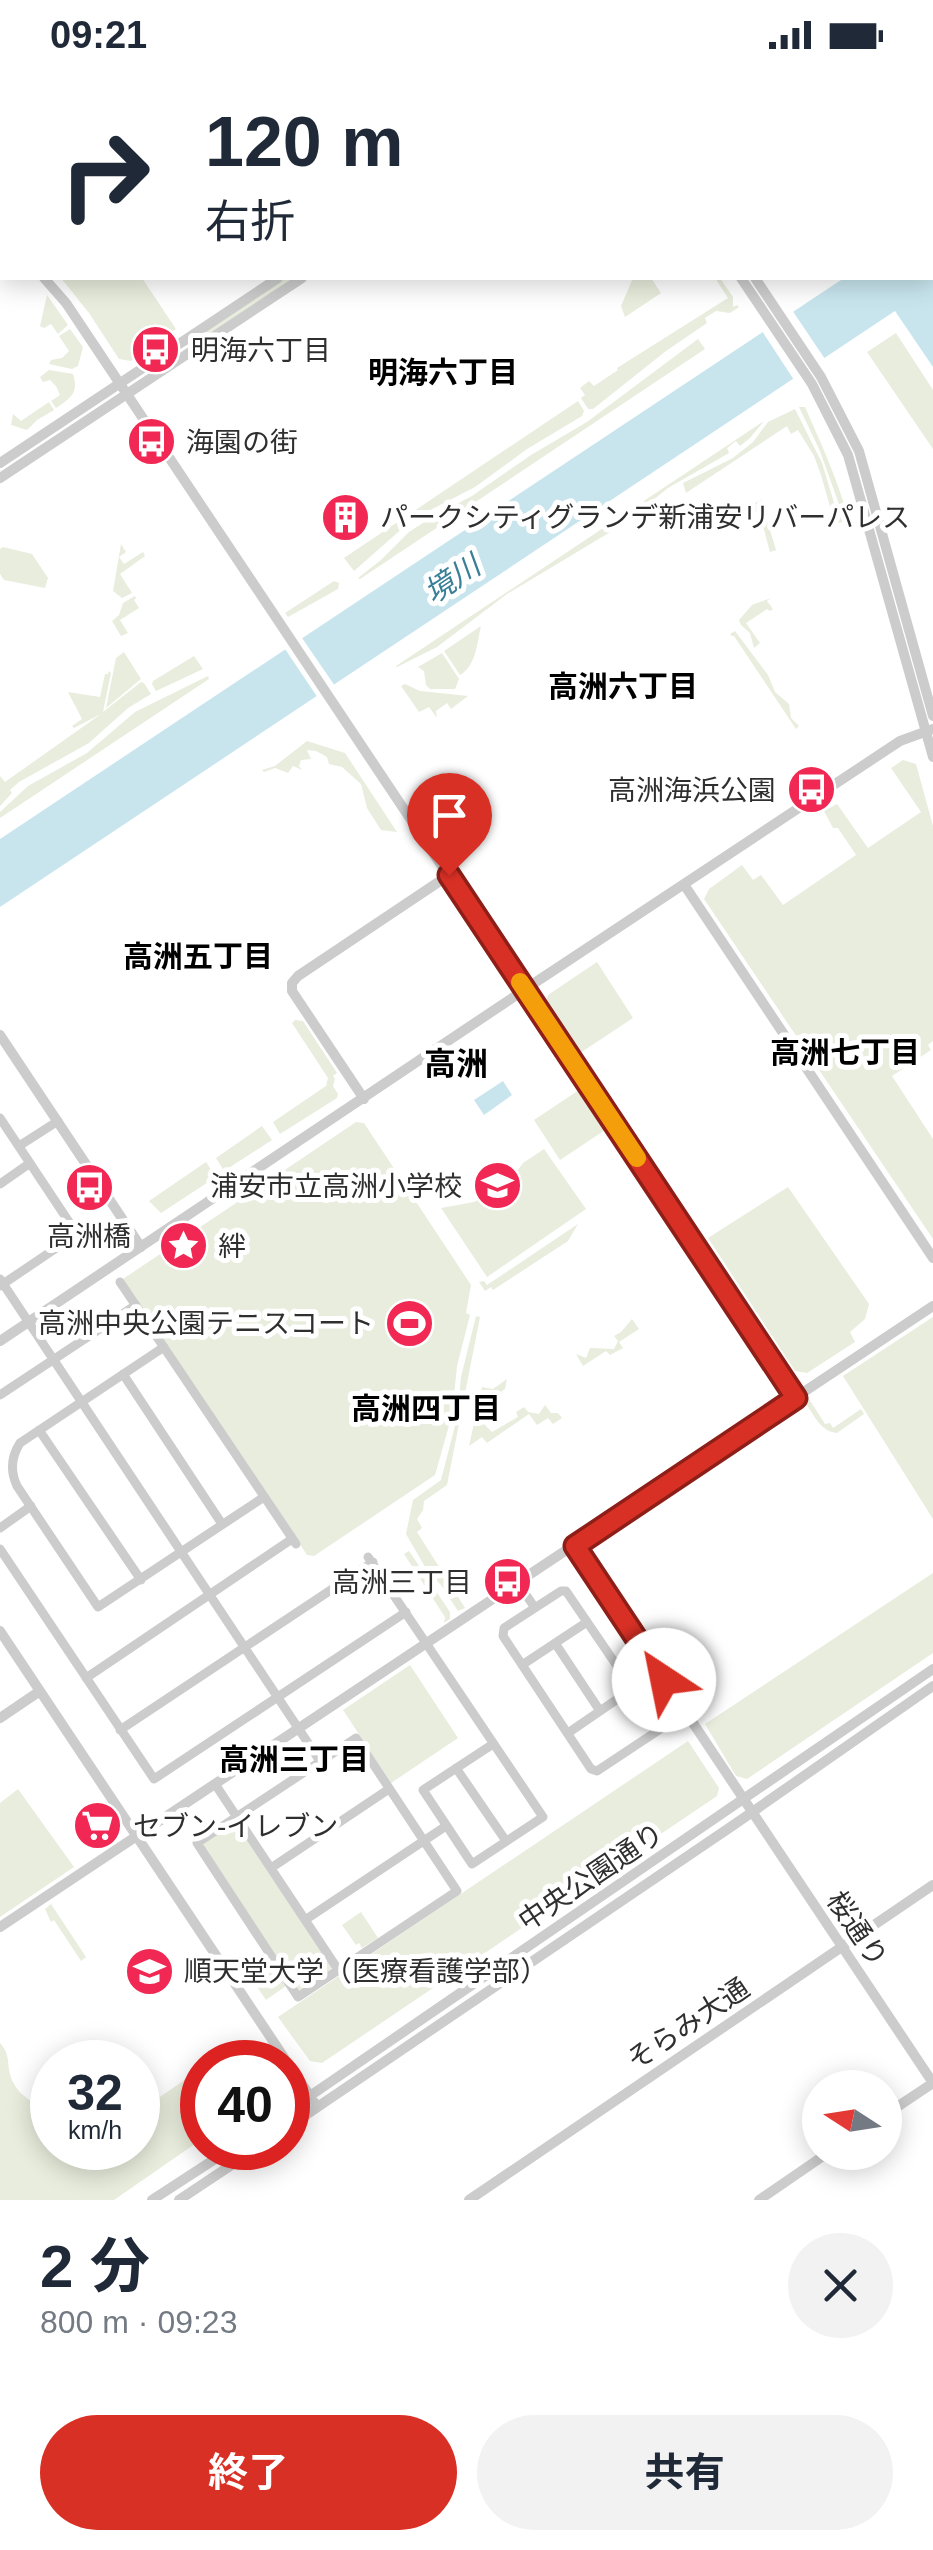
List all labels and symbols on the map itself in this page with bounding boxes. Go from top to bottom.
bus stop icon: 明海六丁目 [130,324,182,376]
place label: 明海六丁目 [191,335,331,366]
district label: 明海六丁目 [368,356,518,389]
bus stop icon: 海園の街 [125,416,177,468]
place label: 海園の街 [186,427,298,458]
building icon: パークシティグランデ新浦安リバーパレス [319,491,371,543]
place label: パークシティグランデ新浦安リバーパレス [380,502,910,533]
water label: 境川 [418,547,489,609]
district label: 高洲六丁目 [548,670,698,703]
bus stop icon: 高洲海浜公園 [785,764,837,816]
pin [407,773,492,876]
place label: 高洲海浜公園 [608,775,776,806]
district label: 高洲五丁目 [123,940,273,973]
district label: 高洲七丁目 [770,1036,920,1069]
district label: 高洲 [424,1046,488,1082]
school or university icon: 浦安市立高洲小学校 [471,1160,523,1212]
bus stop icon: 高洲橋 [63,1162,115,1214]
place label: 浦安市立高洲小学校 [210,1171,462,1202]
place icon: 絆 [157,1220,209,1272]
place label: 高洲橋 [47,1221,131,1252]
place label: 絆 [218,1231,246,1262]
sports icon: 高洲中央公園テニスコート [383,1297,435,1349]
place label: 高洲中央公園テニスコート [38,1308,374,1339]
district label: 高洲四丁目 [351,1392,501,1425]
bus stop icon: 高洲三丁目 [481,1556,533,1608]
place label: 高洲三丁目 [332,1567,472,1598]
position arrow [612,1628,716,1732]
district label: 高洲三丁目 [219,1743,369,1776]
supermarket icon: セブン-イレブン [72,1800,124,1852]
place label: セブン-イレブン [133,1811,338,1842]
street label: 中央公園通り [513,1817,669,1937]
street label: 桜通り [821,1886,893,1972]
school or university icon: 順天堂大学（医療看護学部） [123,1945,175,1997]
place label: 順天堂大学（医療看護学部） [184,1956,548,1987]
street label: そらみ大通 [621,1972,755,2076]
speed limit sign: 40 [180,2040,310,2170]
north arrow [802,2070,902,2170]

